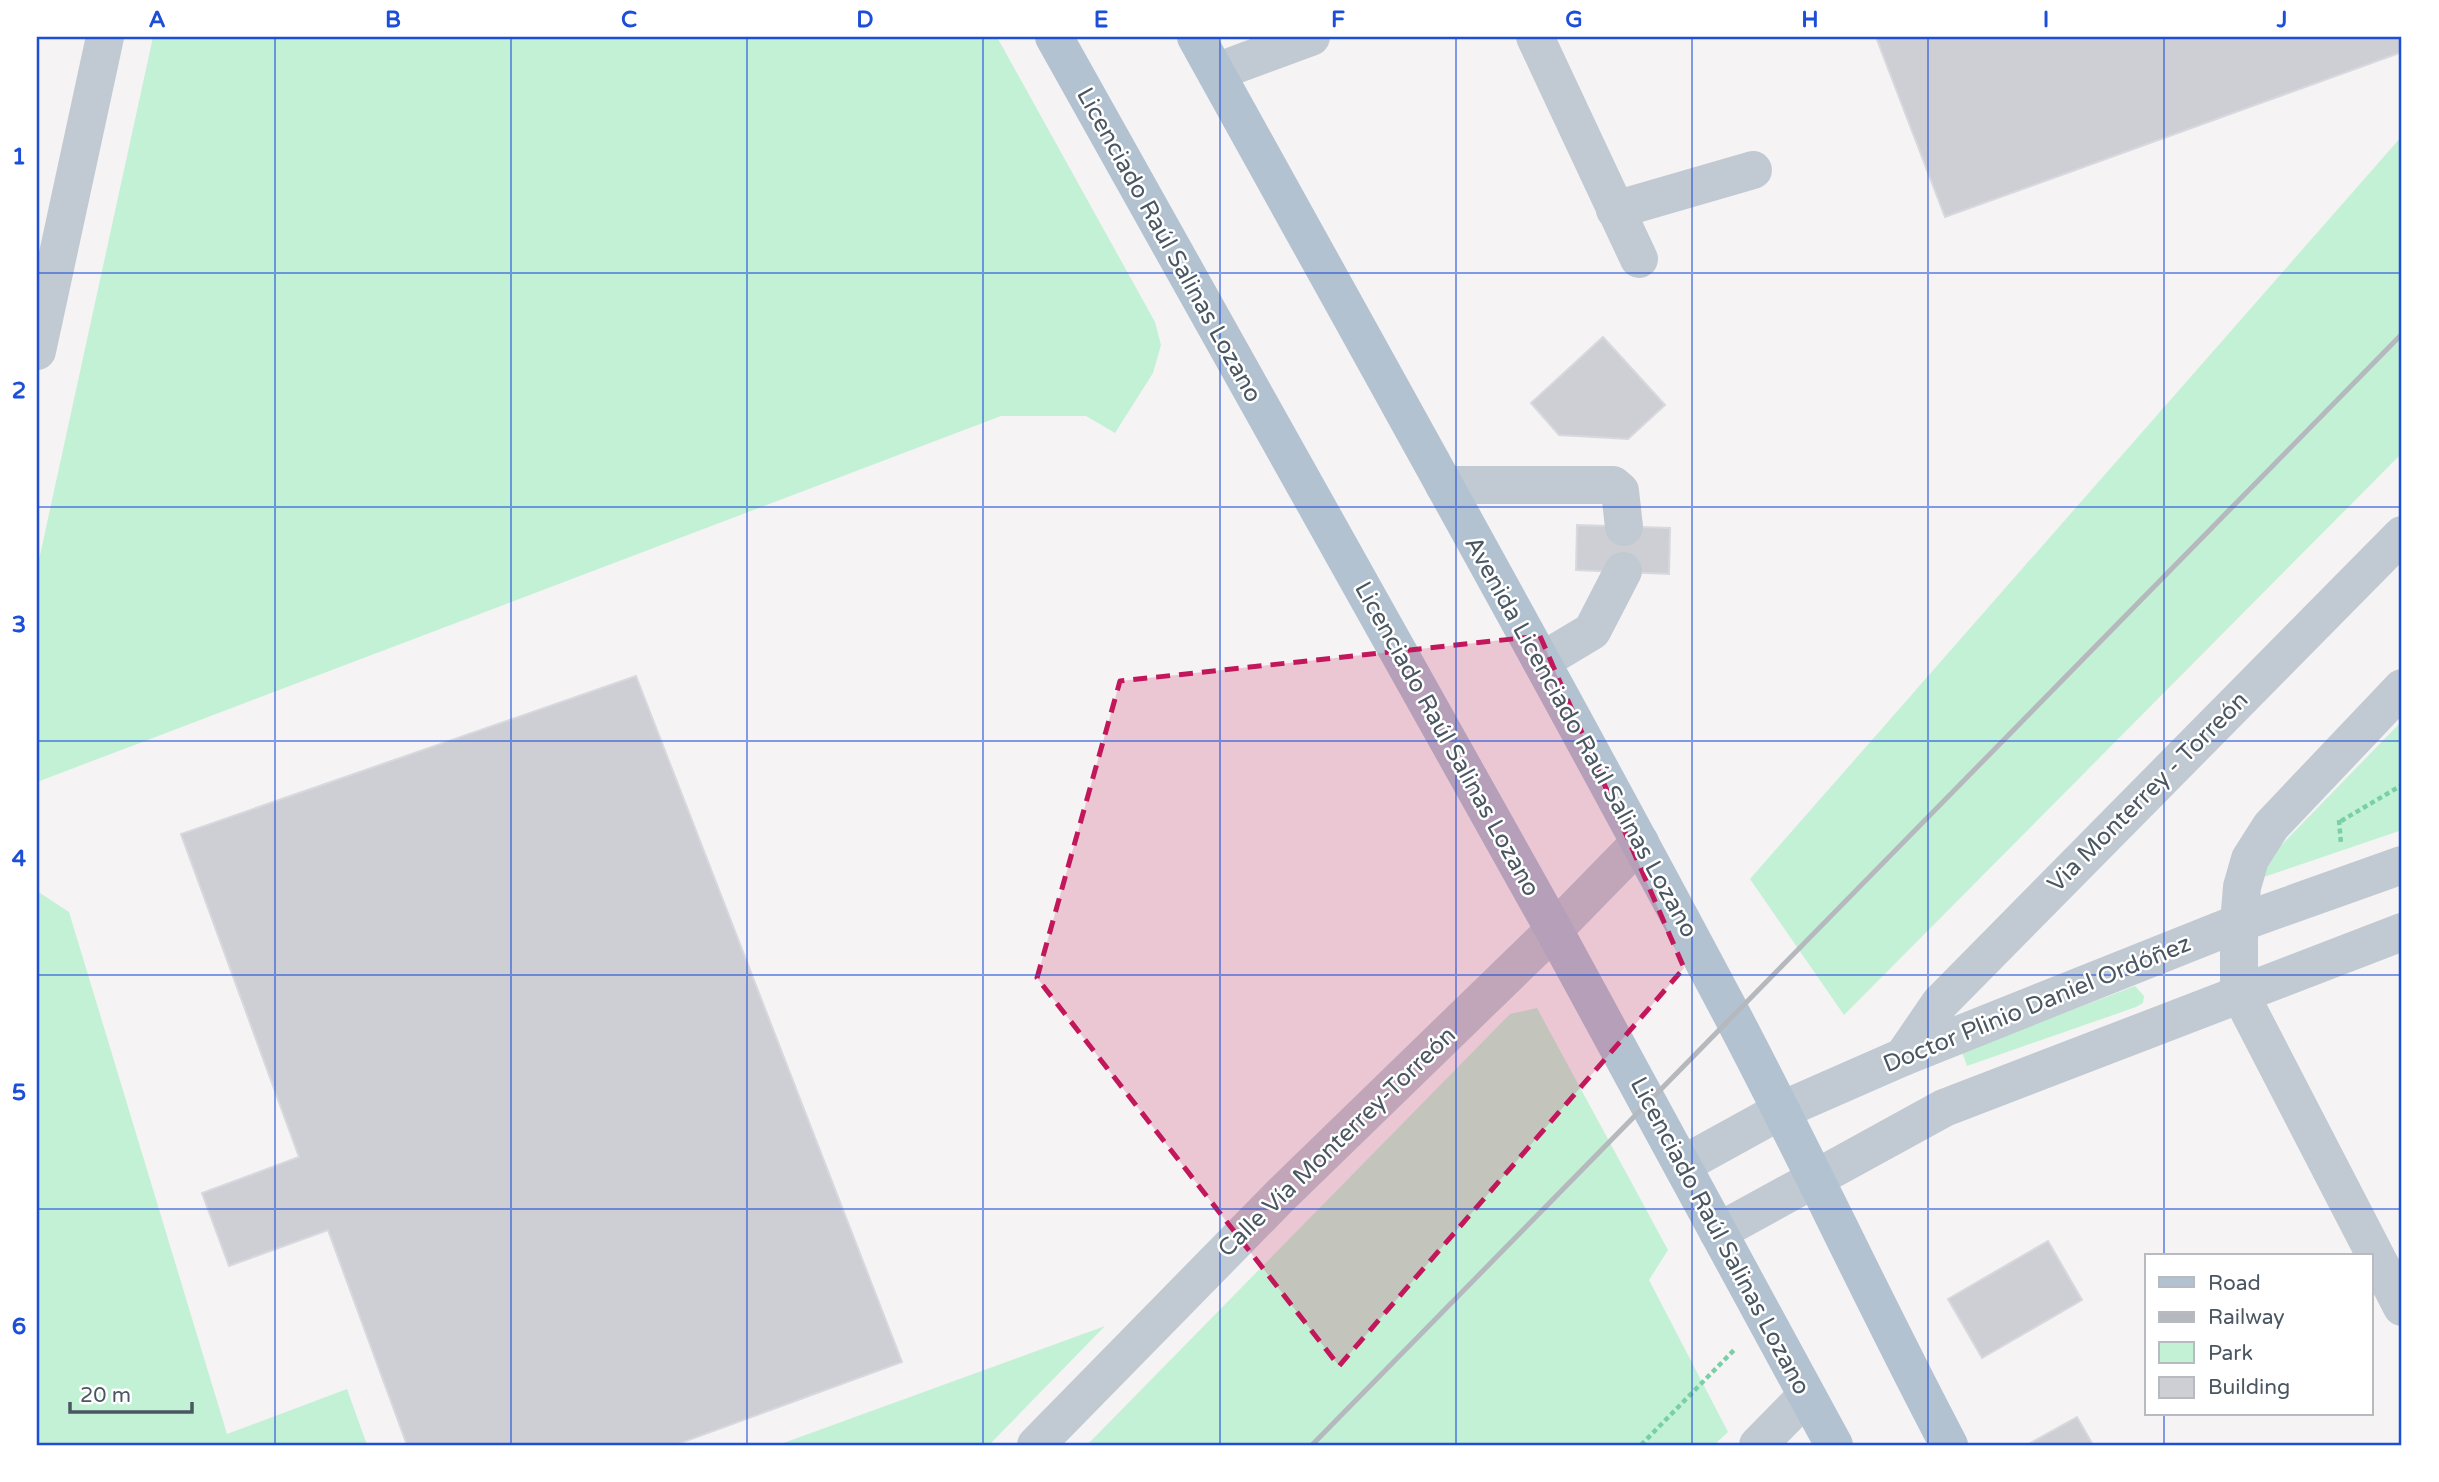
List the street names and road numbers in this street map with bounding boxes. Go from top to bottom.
street label: Licenciado Raúl Salinas Lozano [1070,83,1268,407]
street label: Avenida Licenciado Raúl Salinas Lozano [1458,531,1704,943]
street label: Licenciado Raúl Salinas Lozano [1348,577,1546,901]
street label: Via Monterrey - Torreón [2042,686,2254,898]
street label: Doctor Plinio Daniel Ordóñez [1879,929,2195,1079]
street label: Calle Vía Monterrey-Torreón [1212,1021,1462,1263]
street label: Licenciado Raúl Salinas Lozano [1624,1072,1816,1400]

